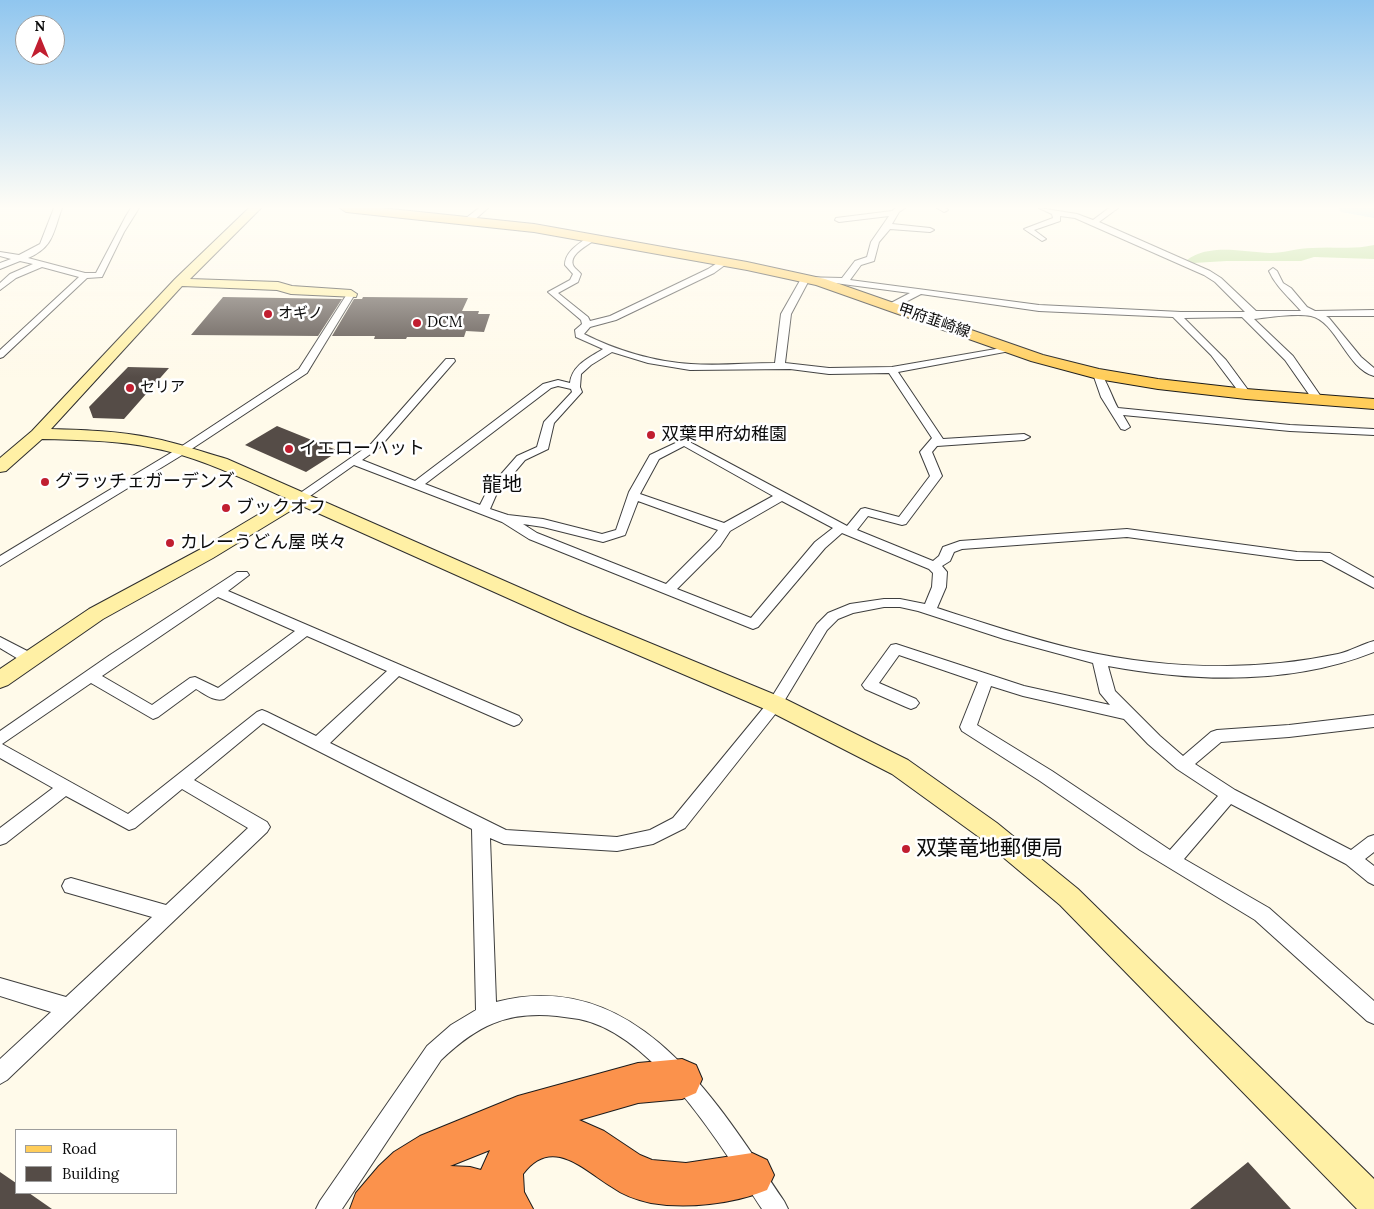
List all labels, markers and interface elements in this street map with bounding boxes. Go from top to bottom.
north arrow [15,15,65,65]
text: N [35,17,45,35]
street label: 甲府韮崎線 [896,300,972,342]
place label: オギノ [278,305,323,323]
marker: オギノ [262,308,274,320]
place label: DCM [427,314,462,332]
marker: DCM [411,317,423,329]
place label: セリア [140,379,185,397]
marker: セリア [124,382,136,394]
place label: 双葉甲府幼稚園 [661,424,787,446]
marker: 双葉甲府幼稚園 [645,429,657,441]
place label: イエローハット [299,438,425,460]
marker: イエローハット [283,443,295,455]
place label: グラッチェガーデンズ [55,471,235,493]
district label: 龍地 [482,473,522,497]
marker: グラッチェガーデンズ [39,476,51,488]
place label: ブックオフ [236,497,326,519]
marker: ブックオフ [220,502,232,514]
place label: カレーうどん屋 咲々 [180,532,347,554]
marker: カレーうどん屋 咲々 [164,537,176,549]
place label: 双葉竜地郵便局 [916,836,1063,862]
marker: 双葉竜地郵便局 [900,843,912,855]
legend [15,1129,178,1194]
text: Road [62,1139,97,1158]
text: Building [62,1164,119,1183]

